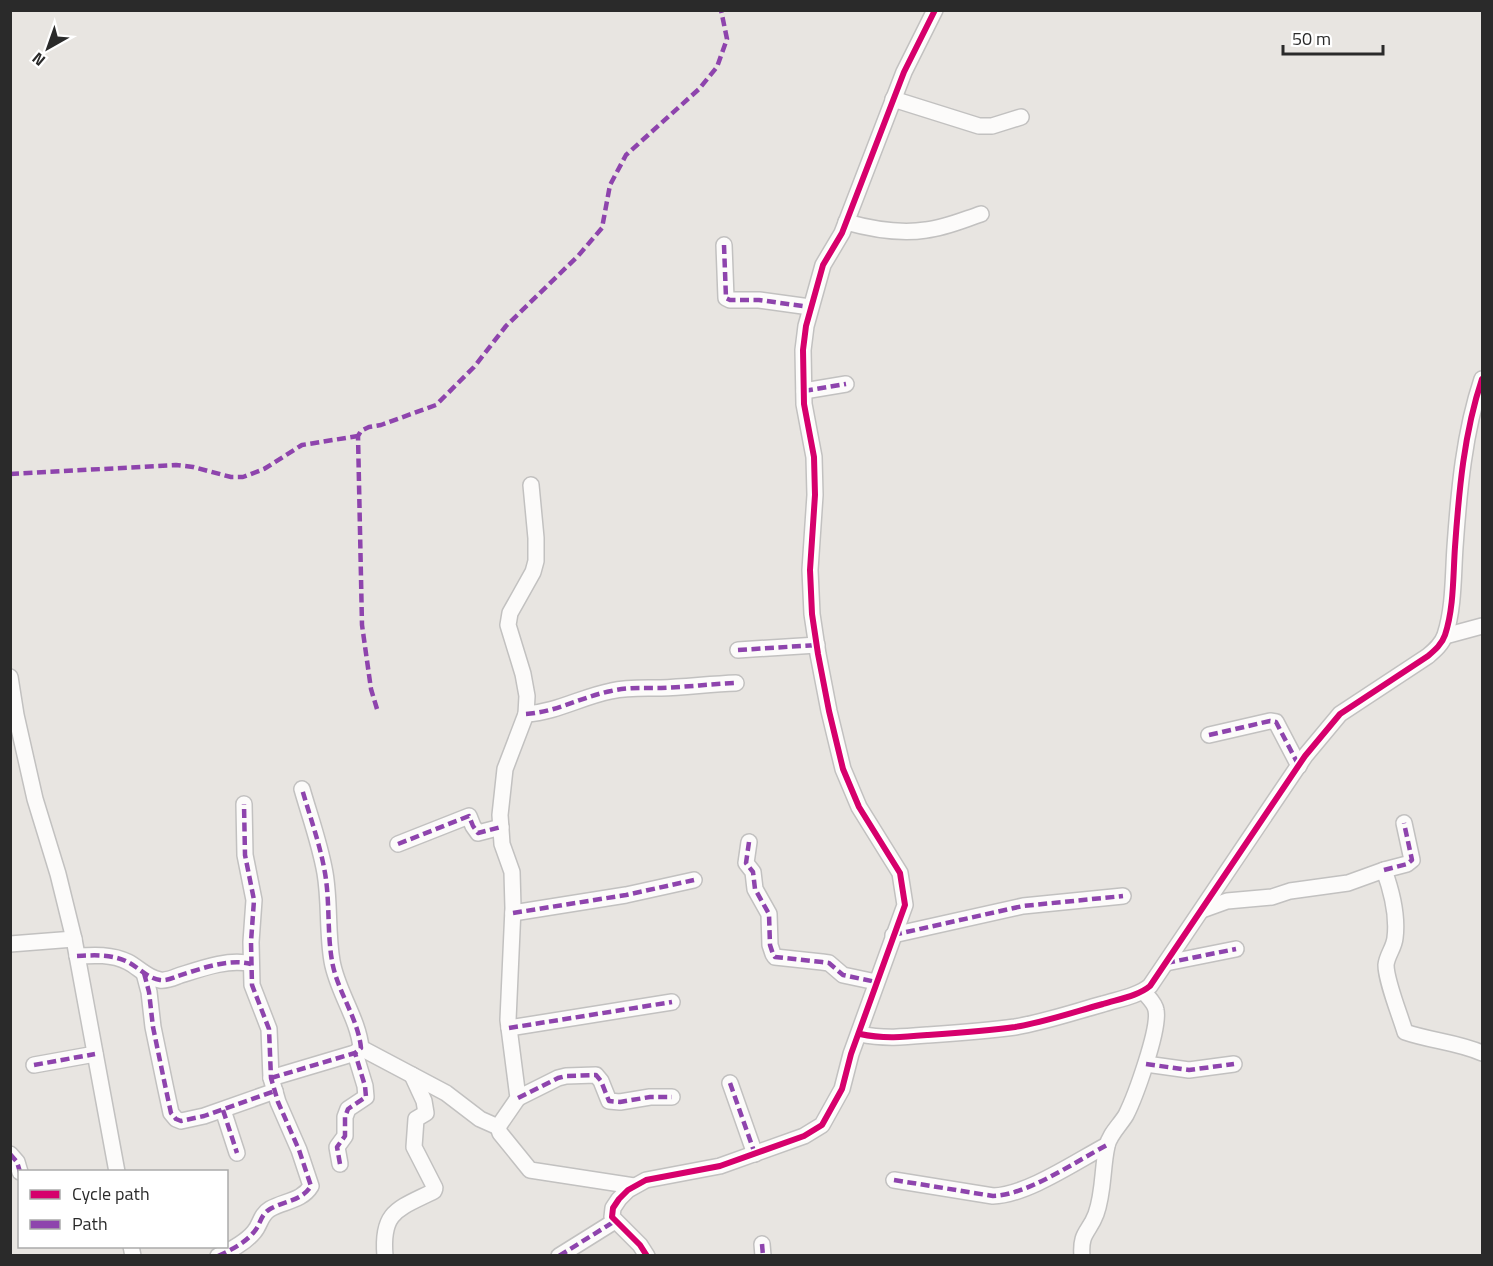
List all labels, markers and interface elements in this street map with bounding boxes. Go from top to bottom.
north arrow [18,18,78,78]
scale bar [1283,18,1384,56]
text: 50 m [1292,25,1331,52]
text: N [26,47,50,72]
legend [18,1170,228,1248]
text: Cycle path [72,1180,150,1207]
text: Path [72,1210,108,1237]

